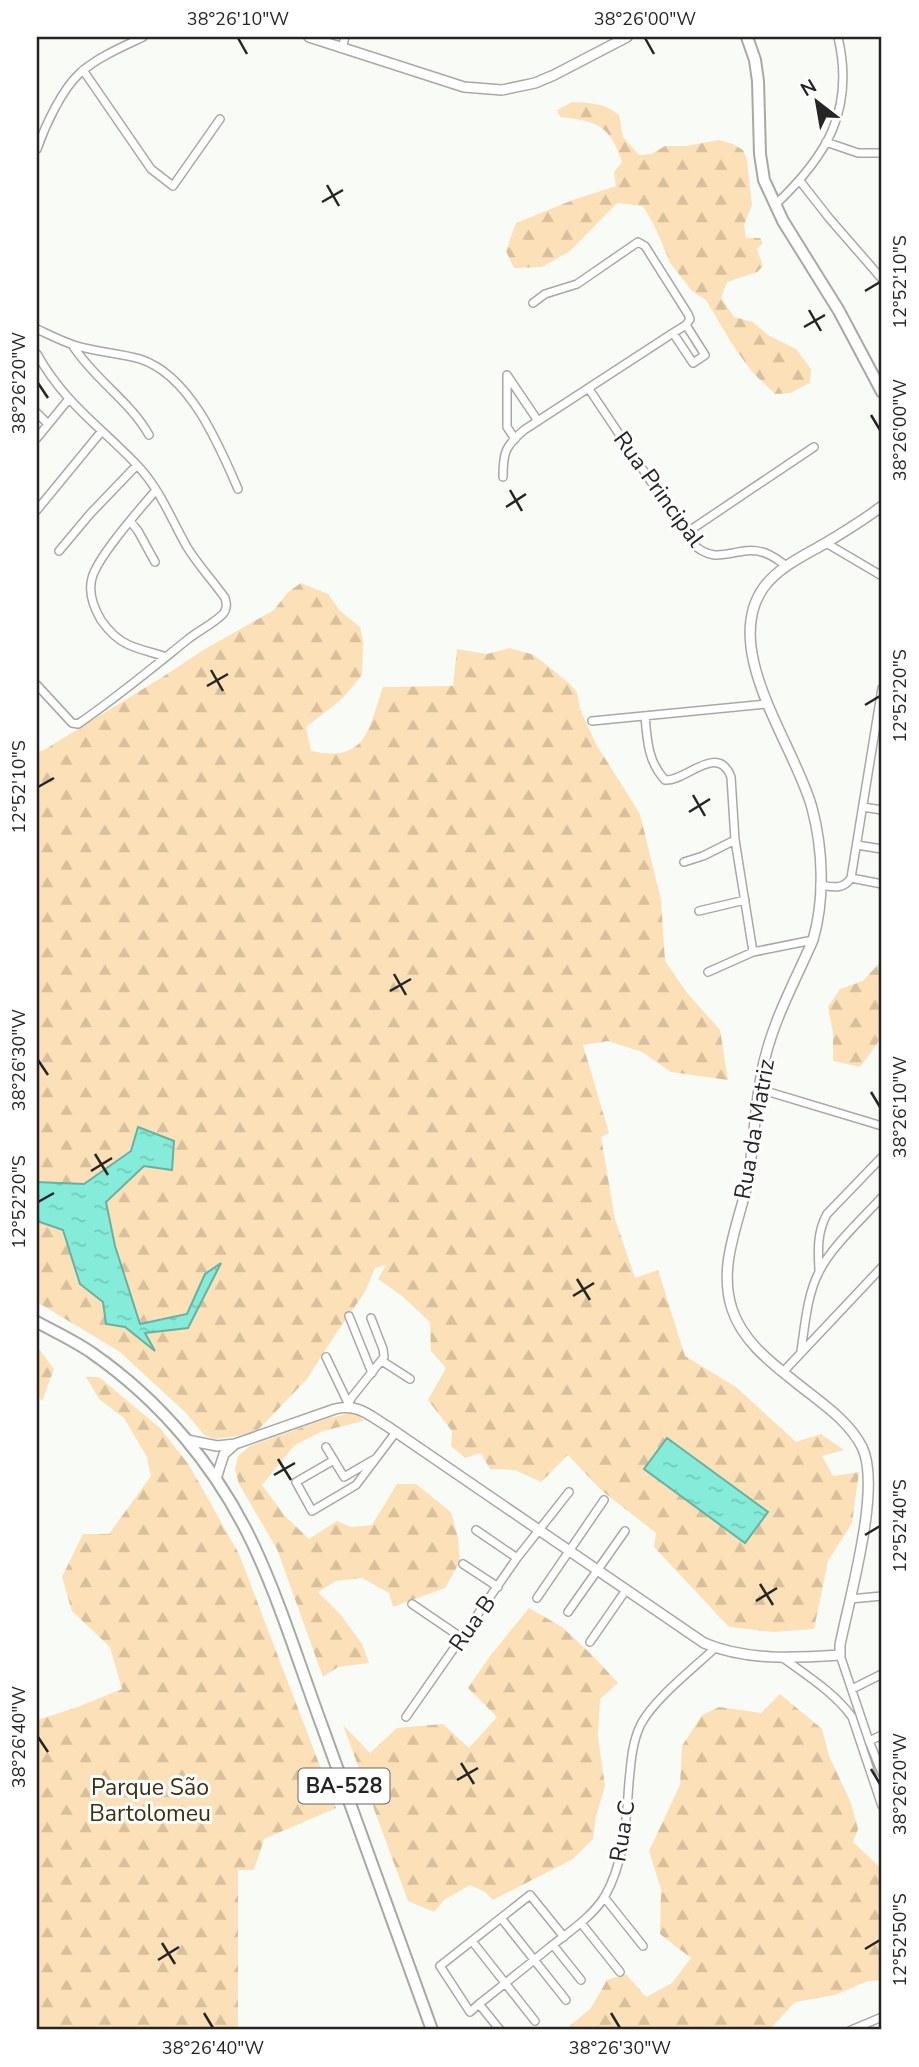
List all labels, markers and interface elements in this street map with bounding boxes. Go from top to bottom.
text: 38°26'10"W [187,7,289,31]
text: 38°26'00"W [594,7,696,31]
north arrow [782,66,852,136]
text: N [796,73,822,103]
text: 12°52'10"S [888,235,912,329]
text: 38°26'20"W [7,332,31,434]
text: 38°26'00"W [888,379,912,481]
street label: Rua Principal [606,425,711,553]
text: 12°52'20"S [888,649,912,743]
text: 12°52'10"S [7,740,31,834]
text: 38°26'30"W [7,1009,31,1111]
street label: Rua da Matriz [727,1056,782,1202]
text: 38°26'10"W [888,1056,912,1158]
text: 12°52'20"S [7,1155,31,1249]
text: 12°52'40"S [888,1479,912,1573]
street label: Rua B [442,1589,503,1658]
text: 38°26'40"W [7,1686,31,1788]
text: 38°26'20"W [888,1733,912,1835]
road number: BA-528 [298,1768,390,1803]
park label: Parque São Bartolomeu [89,1772,211,1829]
street label: Rua C [602,1798,643,1864]
text: 12°52'50"S [888,1893,912,1987]
text: 38°26'40"W [162,2036,264,2060]
text: 38°26'30"W [569,2036,671,2060]

